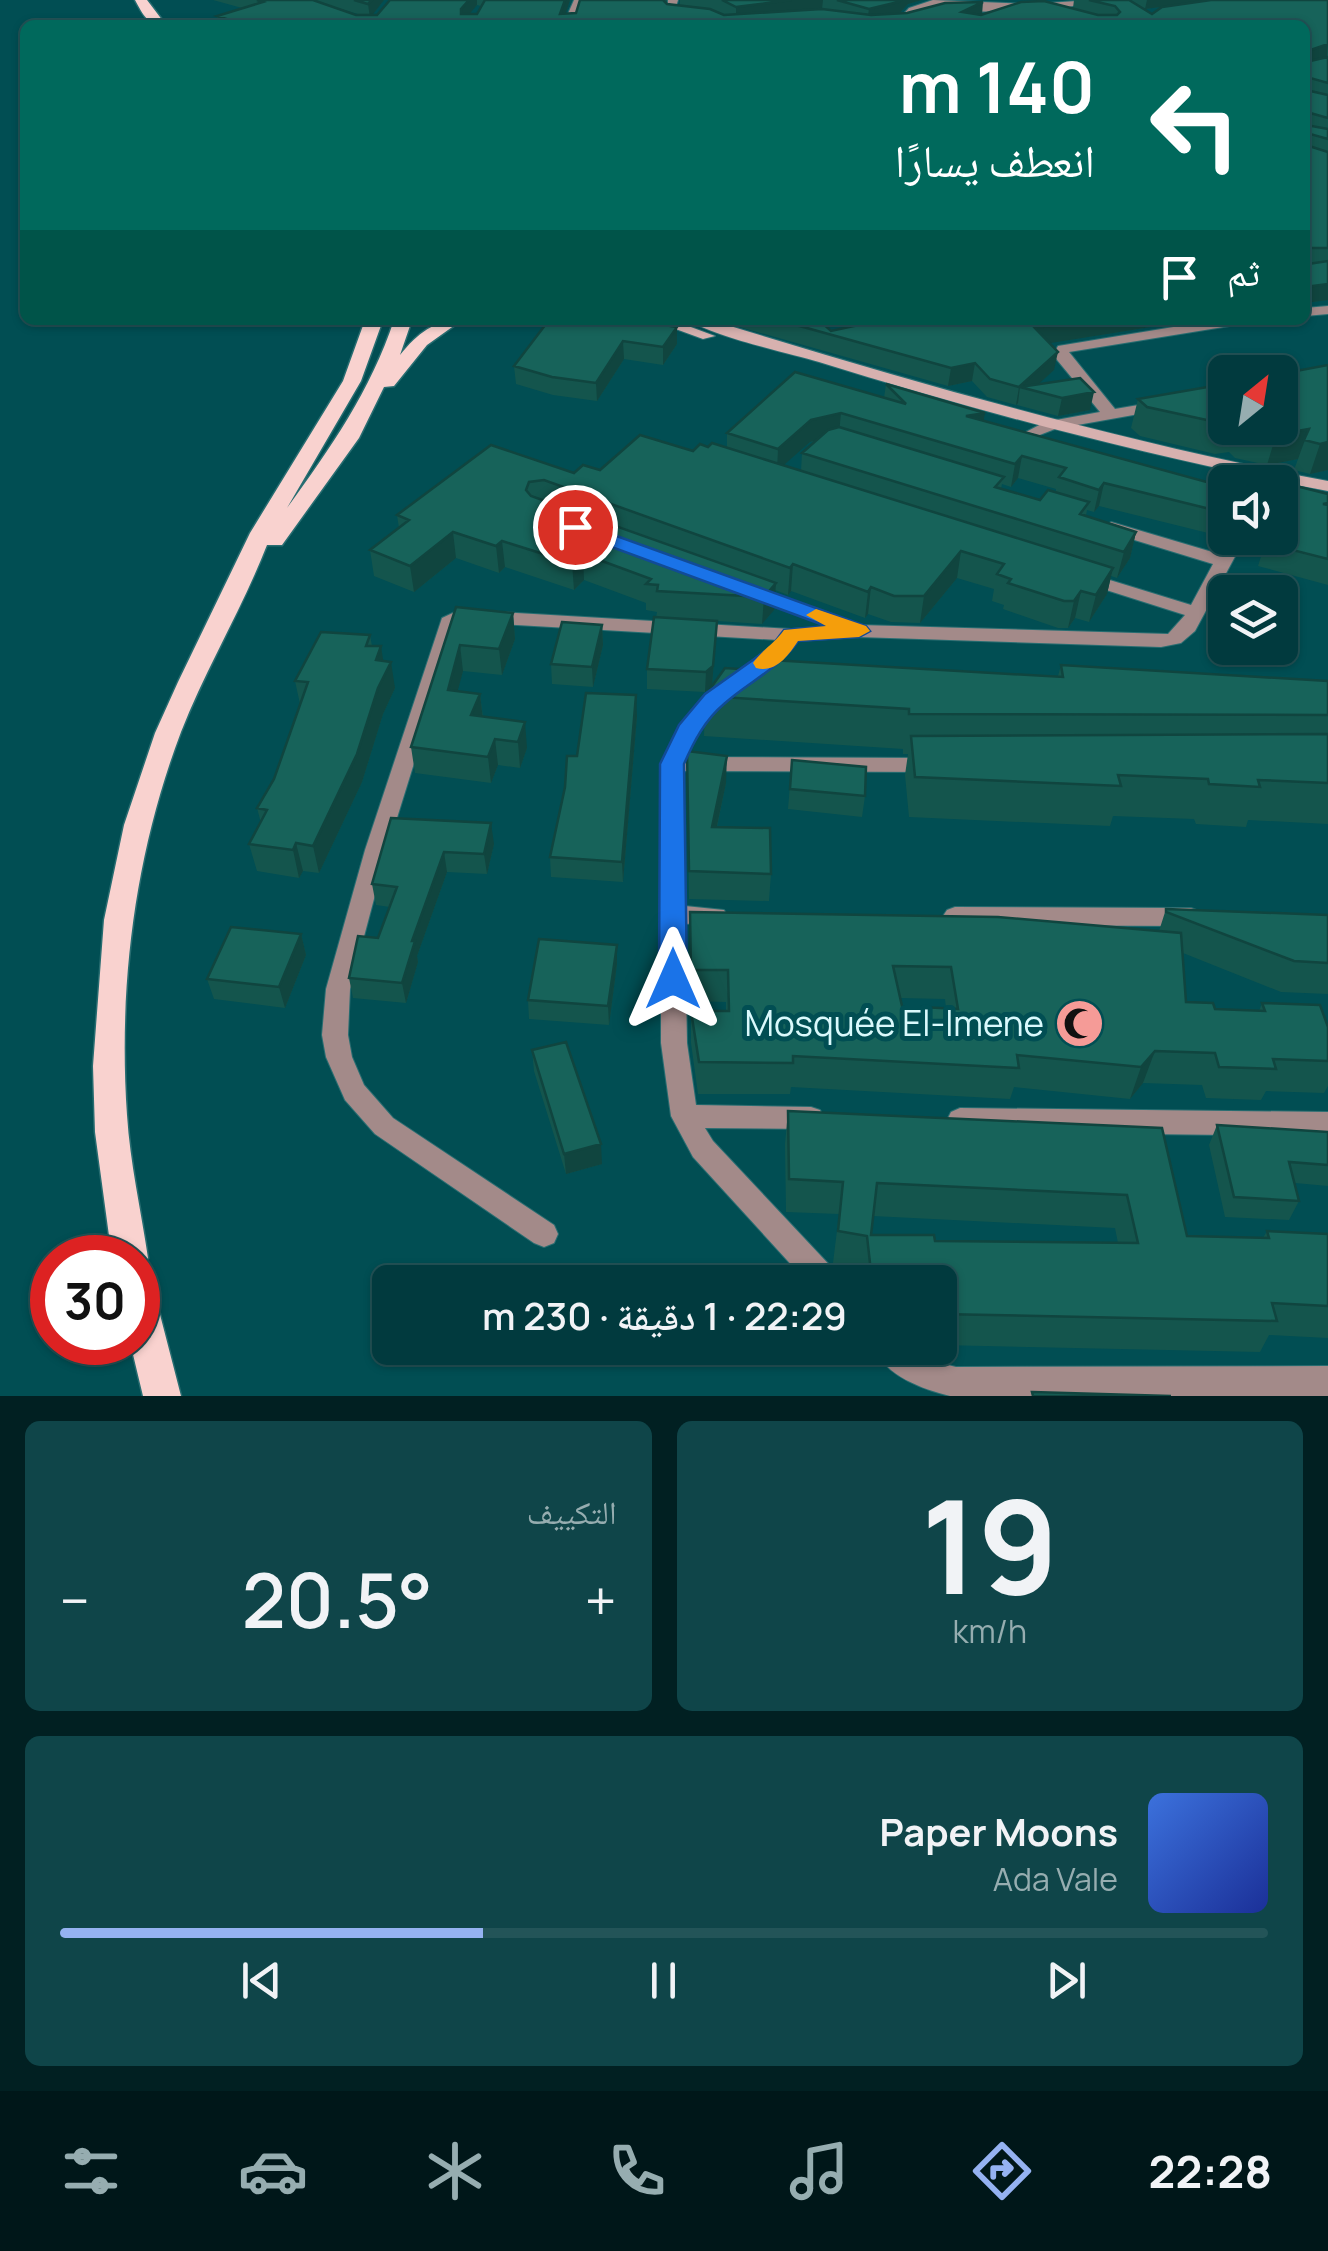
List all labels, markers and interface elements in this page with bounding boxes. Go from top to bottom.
text: 140 m [899,38,1095,134]
icon: left [1130,60,1260,190]
text: انعطف يسارًا [894,129,1095,191]
text: ثم [1227,245,1260,297]
icon: arrive [1152,250,1207,305]
north arrow [1208,355,1298,445]
map controls [1208,355,1298,665]
button: sound [1208,465,1298,555]
pin [533,485,618,570]
icon: arrive [548,500,603,555]
button: layers [1208,575,1298,665]
position arrow [621,927,725,1031]
mosque icon: Mosquée El-Imene [1053,997,1105,1049]
place label: Mosquée El-Imene [745,999,1044,1047]
speed limit sign: 30 [30,1235,160,1365]
text: 22:29 · 1 دقيقة · 230 m [482,1289,847,1341]
text: 19 [921,1455,1059,1633]
text: التكييف [527,1490,617,1534]
text: 20.5° [242,1548,433,1651]
text: − [60,1562,90,1638]
text: + [585,1562,616,1638]
text: km/h [953,1609,1027,1653]
text: Paper Moons [880,1805,1118,1857]
text: Ada Vale [993,1857,1118,1901]
icon: previous [234,1953,289,2008]
icon: pause [636,1953,691,2008]
icon: next [1039,1953,1094,2008]
icon: filters [56,2136,126,2206]
icon: car [238,2136,308,2206]
icon: climate [420,2136,490,2206]
icon: phone [602,2136,672,2206]
icon: music [784,2136,854,2206]
icon: directions [967,2136,1037,2206]
text: 22:28 [1149,2140,1272,2202]

